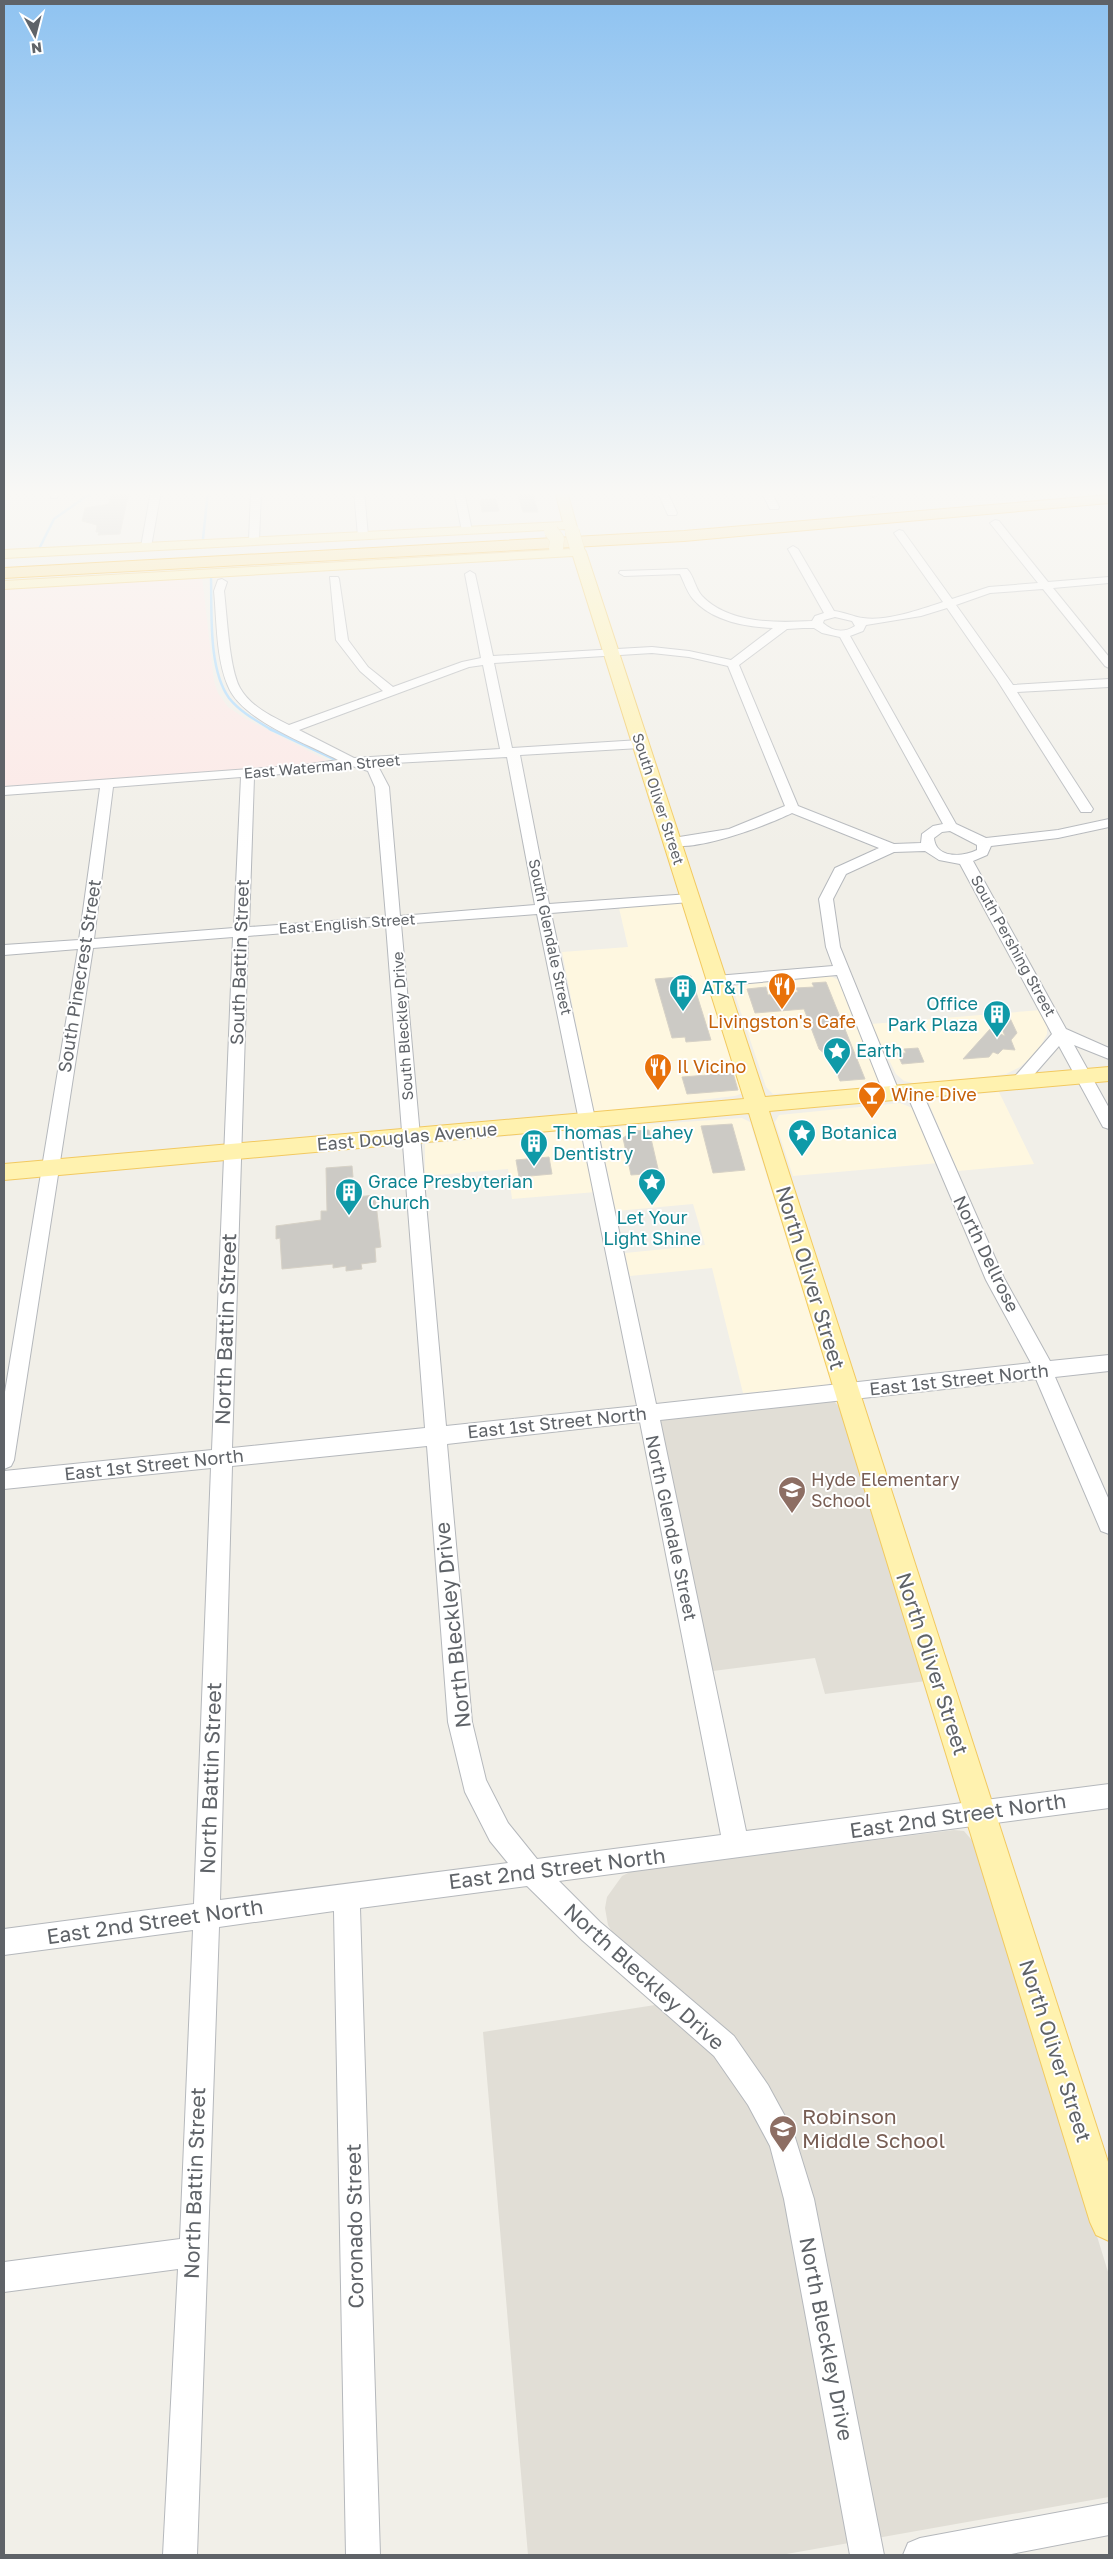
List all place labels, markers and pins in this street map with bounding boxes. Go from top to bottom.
restaurant icon: Livingston's Cafe [767,971,797,1010]
building icon: AT&T [668,973,698,1012]
place label: AT&T [702,976,747,998]
place label: Office Park Plaza [887,992,978,1035]
building icon: Office Park Plaza [982,999,1012,1038]
place label: Livingston's Cafe [708,1010,856,1032]
place icon: Earth [822,1036,852,1075]
place label: Earth [856,1039,903,1061]
restaurant icon: Il Vicino [643,1052,673,1091]
place label: Il Vicino [677,1055,746,1077]
bar icon: Wine Dive [857,1080,887,1119]
place label: Wine Dive [891,1083,977,1105]
place icon: Botanica [787,1118,817,1157]
place label: Thomas F Lahey Dentistry [553,1121,693,1164]
place label: Botanica [821,1121,897,1143]
building icon: Thomas F Lahey Dentistry [519,1128,549,1167]
place icon: Let Your Light Shine [637,1167,667,1206]
place label: Grace Presbyterian Church [368,1170,533,1213]
building icon: Grace Presbyterian Church [334,1177,364,1216]
place label: Let Your Light Shine [603,1206,701,1249]
place label: Hyde Elementary School [811,1468,960,1511]
school or university icon: Hyde Elementary School [777,1475,807,1514]
place label: Robinson Middle School [802,2103,945,2153]
school or university icon: Robinson Middle School [768,2114,798,2153]

